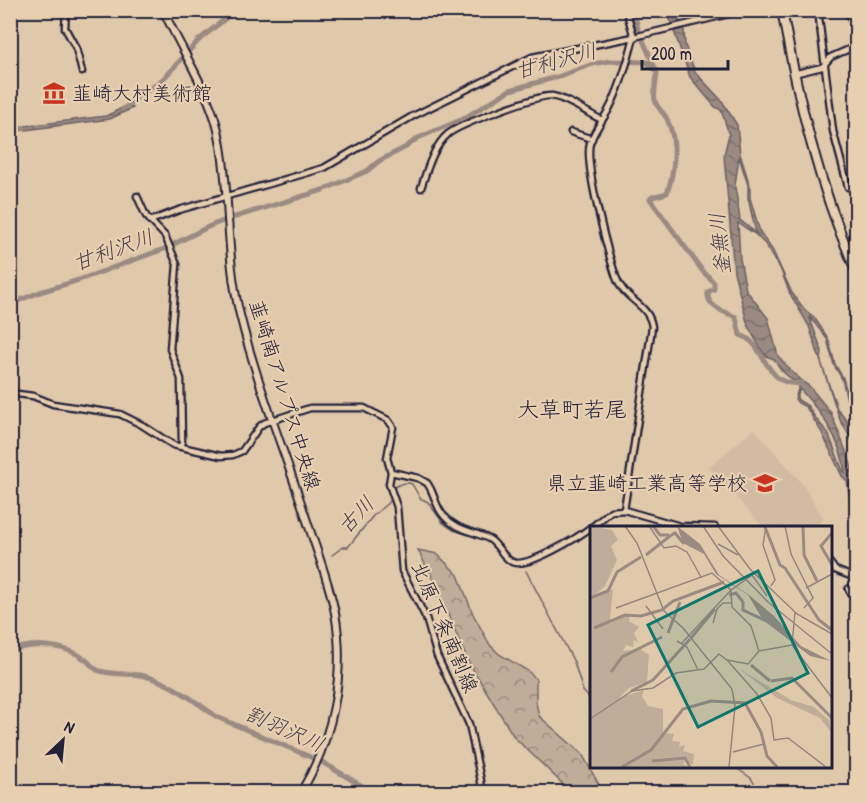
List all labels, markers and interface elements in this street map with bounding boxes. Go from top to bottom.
scale bar [642,33,728,71]
water label: 甘利沢川 [512,36,600,85]
text: 200 m [651,41,692,66]
place label: 韮崎大村美術館 [72,79,212,106]
museum icon: 韮崎大村美術館 [41,80,67,106]
water label: 釜無川 [702,211,737,277]
water label: 甘利沢川 [68,222,157,278]
street label: 韮崎南アルプス中央線 [244,296,327,493]
district label: 大草町若尾 [517,394,627,424]
place label: 県立韮崎工業高等学校 [547,469,747,496]
school or university icon: 県立韮崎工業高等学校 [752,470,778,496]
water label: 古川 [331,489,381,540]
inset map [590,526,831,767]
street label: 北原下条南割線 [406,557,485,697]
water label: 割羽沢川 [241,698,329,759]
north arrow [33,710,93,770]
text: N [61,715,79,738]

